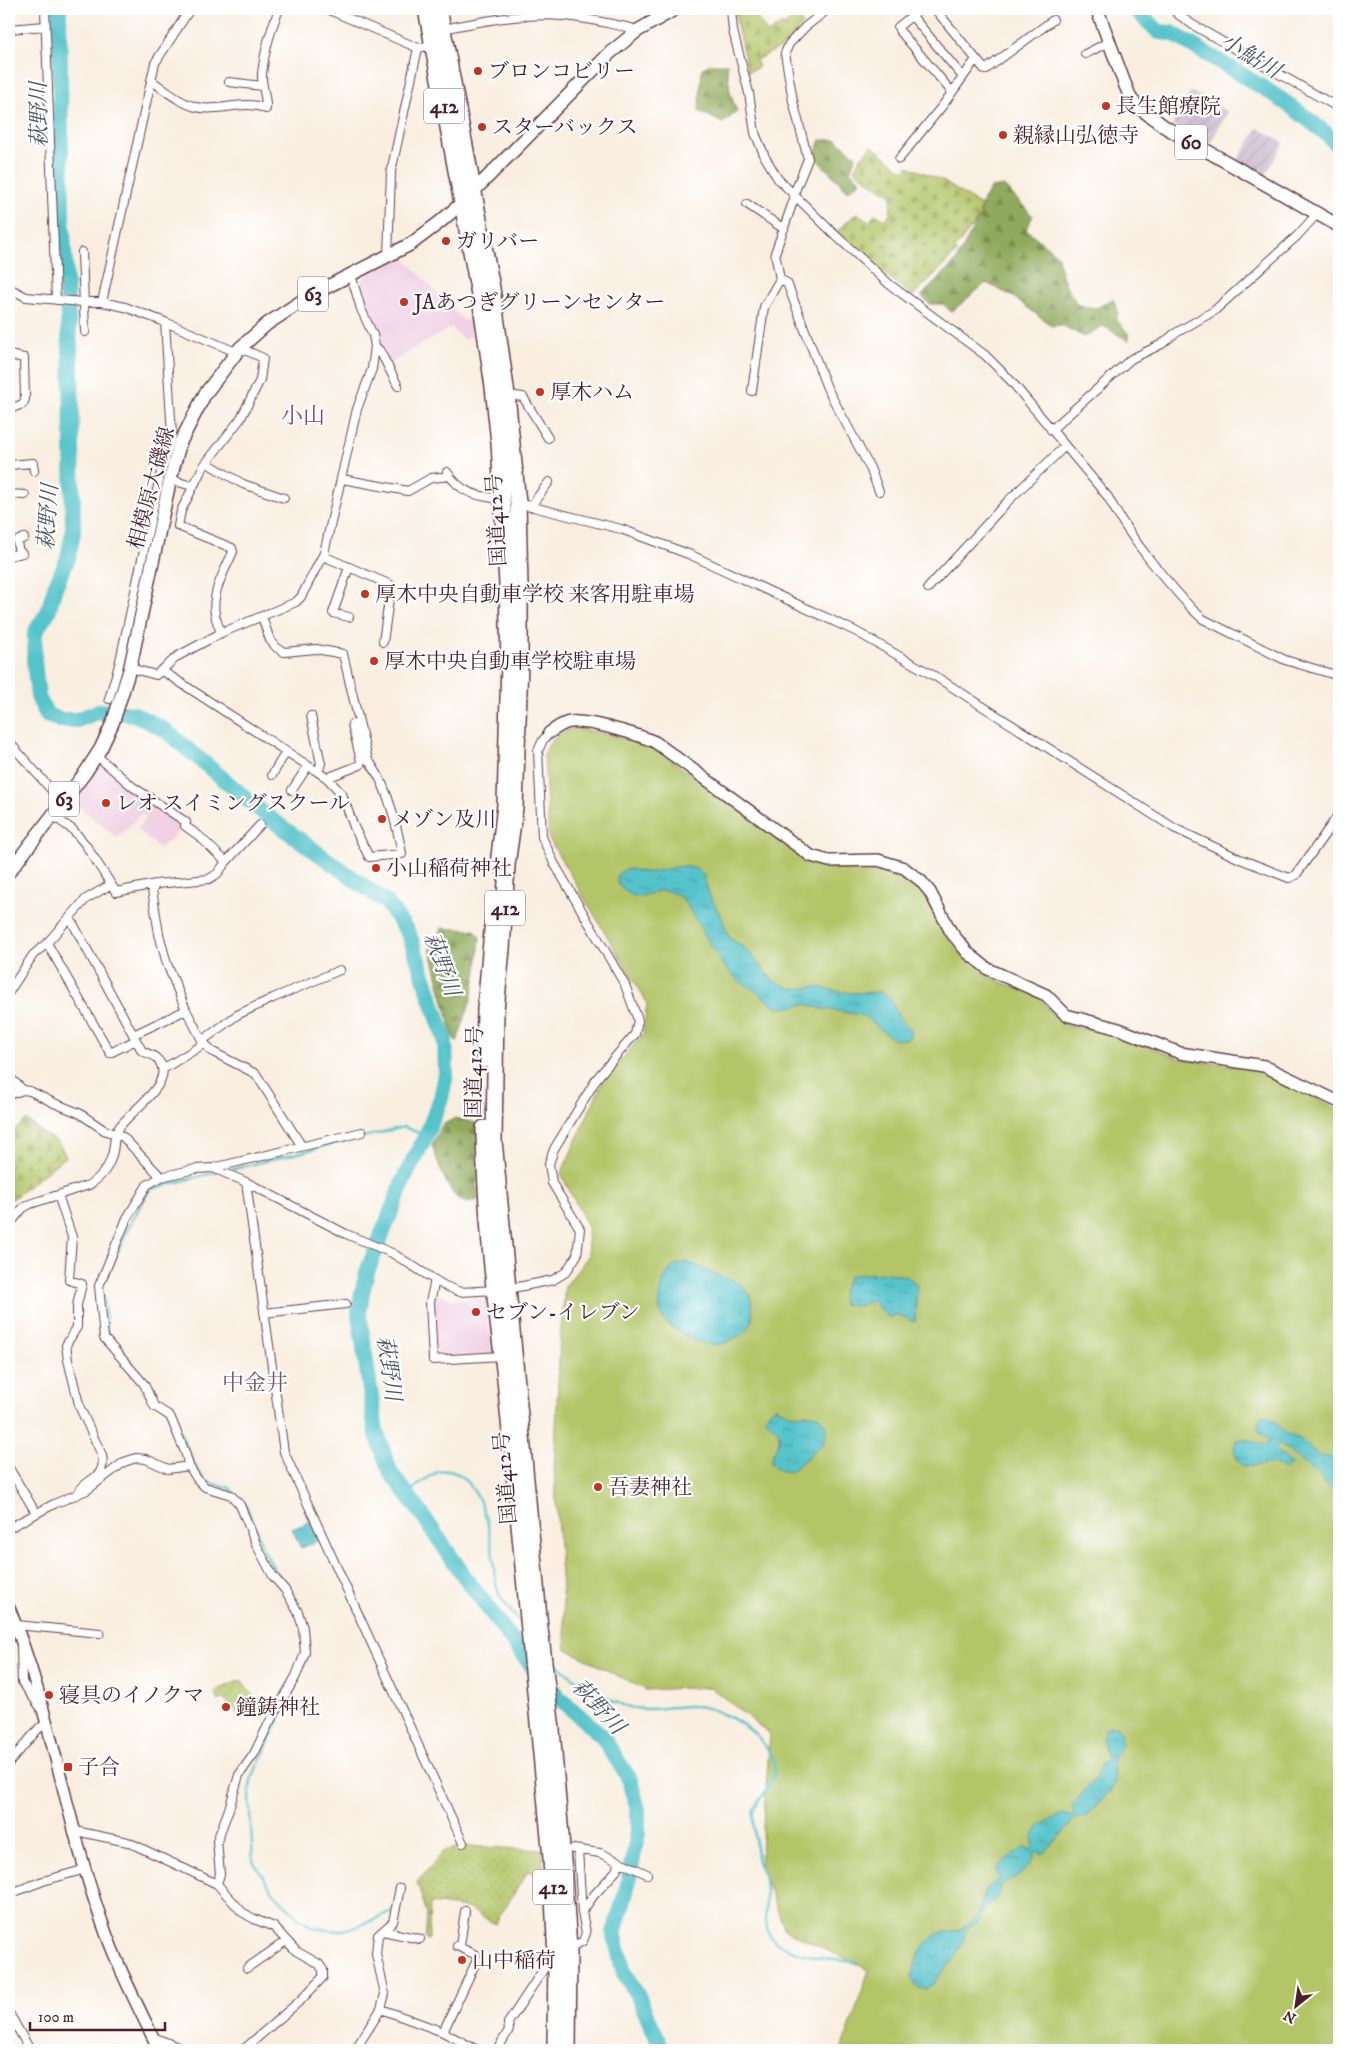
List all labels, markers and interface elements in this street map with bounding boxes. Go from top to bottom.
water label: 小鮎川 [1215,28,1287,86]
place label: ブロンコビリー [488,59,635,85]
marker: ブロンコビリー [472,65,484,77]
water label: 萩野川 [25,80,54,148]
road number: 412 [424,88,464,124]
place label: 長生館療院 [1116,94,1221,120]
marker: 長生館療院 [1100,100,1112,112]
place label: スターバックス [492,115,638,141]
marker: スターバックス [476,121,488,133]
place label: 親縁山弘徳寺 [1013,123,1139,149]
road number: 60 [1175,124,1207,160]
marker: 親縁山弘徳寺 [997,129,1009,141]
place label: ガリバー [456,229,539,255]
marker: ガリバー [440,235,452,247]
road number: 63 [298,276,328,312]
place label: JAあつぎグリーンセンター [412,290,665,316]
marker: JAあつぎグリーンセンター [398,296,410,308]
place label: 厚木ハム [550,380,634,406]
marker: 厚木ハム [534,386,546,398]
district label: 小山 [281,403,325,430]
street label: 相模原大磯線 [123,424,181,552]
street label: 国道412号 [482,473,512,567]
water label: 萩野川 [33,481,64,551]
place label: 厚木中央自動車学校 来客用駐車場 [375,582,695,608]
marker: 厚木中央自動車学校 来客用駐車場 [359,588,371,600]
place label: 厚木中央自動車学校駐車場 [384,649,636,675]
marker: 厚木中央自動車学校駐車場 [368,655,380,667]
road number: 63 [49,782,79,816]
place label: レオ スイミングスクール [116,791,350,817]
marker: レオ スイミングスクール [100,797,112,809]
place label: メゾン及川 [392,807,496,833]
marker: メゾン及川 [376,813,388,825]
place label: 小山稲荷神社 [386,856,512,882]
marker: 小山稲荷神社 [370,862,382,874]
road number: 412 [485,890,525,926]
water label: 萩野川 [418,929,466,1002]
street label: 国道412号 [461,1025,489,1119]
place label: セブン-イレブン [486,1300,640,1326]
marker: セブン-イレブン [470,1306,482,1318]
water label: 萩野川 [371,1334,407,1405]
district label: 中金井 [222,1370,288,1397]
street label: 国道412号 [489,1430,523,1525]
place label: 吾妻神社 [608,1475,692,1501]
marker: 吾妻神社 [592,1481,604,1493]
water label: 萩野川 [566,1674,632,1742]
place label: 寝具のイノクマ [59,1683,204,1709]
marker: 寝具のイノクマ [43,1689,55,1701]
place label: 鐘鋳神社 [236,1695,320,1721]
marker: 鐘鋳神社 [220,1701,232,1713]
place label: 子合 [78,1755,120,1781]
marker: 子合 [62,1761,74,1773]
road number: 412 [533,1870,573,1904]
place label: 山中稲荷 [472,1948,556,1974]
marker: 山中稲荷 [456,1954,468,1966]
north arrow [1270,1982,1320,2032]
scale bar [30,1999,165,2031]
text: N [1280,2005,1299,2027]
text: 100 m [38,2008,74,2027]

